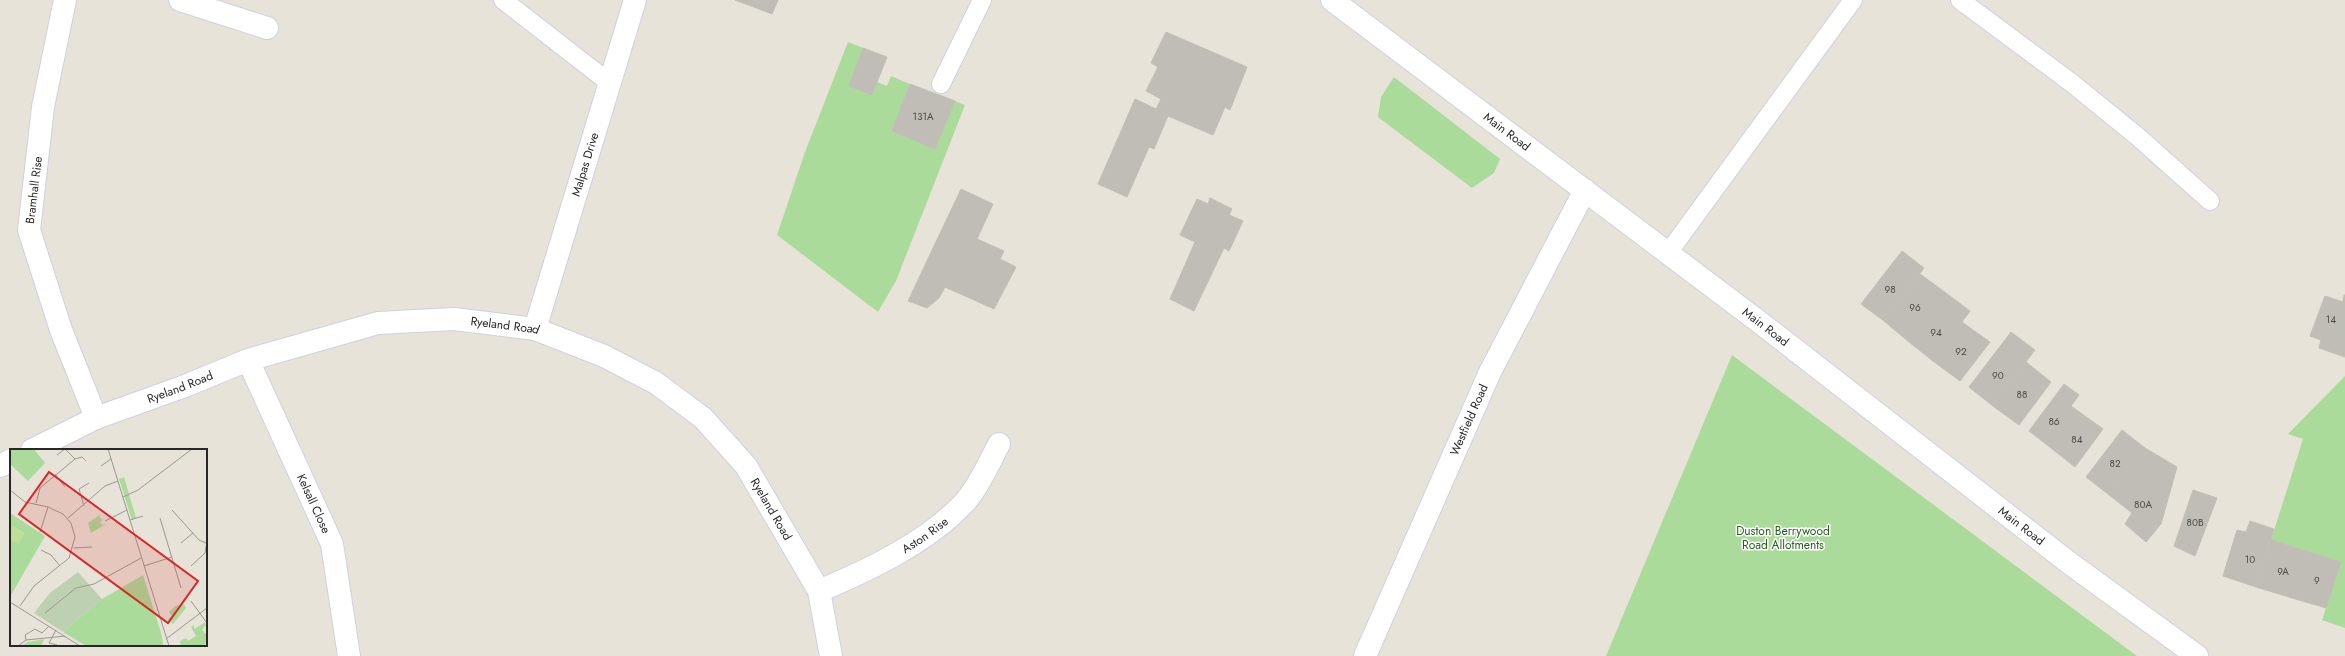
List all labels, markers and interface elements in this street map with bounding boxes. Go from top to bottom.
street label: Main Road [1480,108,1534,155]
house number: 131A [912,109,934,124]
street label: Malpas Drive [567,130,603,199]
street label: Bramhall Rise [21,155,47,225]
house number: 98 [1884,282,1896,297]
house number: 96 [1909,300,1921,315]
street label: Main Road [1738,303,1793,351]
street label: Ryeland Road [470,312,542,339]
house number: 14 [2326,312,2336,327]
house number: 94 [1930,325,1942,340]
house number: 92 [1955,344,1967,359]
street label: Ryeland Road [145,366,216,408]
house number: 90 [1992,368,2004,383]
street label: Westfield Road [1445,381,1493,459]
house number: 88 [2017,387,2027,402]
house number: 86 [2048,414,2060,429]
house number: 84 [2071,432,2083,447]
inset map [10,449,207,646]
house number: 82 [2109,456,2121,471]
street label: Kelsall Close [292,471,335,536]
street label: Ryeland Road [746,475,797,544]
house number: 80A [2134,497,2152,512]
street label: Main Road [1994,502,2048,550]
street label: Aston Rise [898,513,952,558]
house number: 80B [2186,515,2204,530]
park label: Duston Berrywood Road Allotments [1736,522,1830,554]
house number: 10 [2245,552,2255,567]
house number: 9A [2277,564,2289,579]
house number: 9 [2314,573,2320,588]

